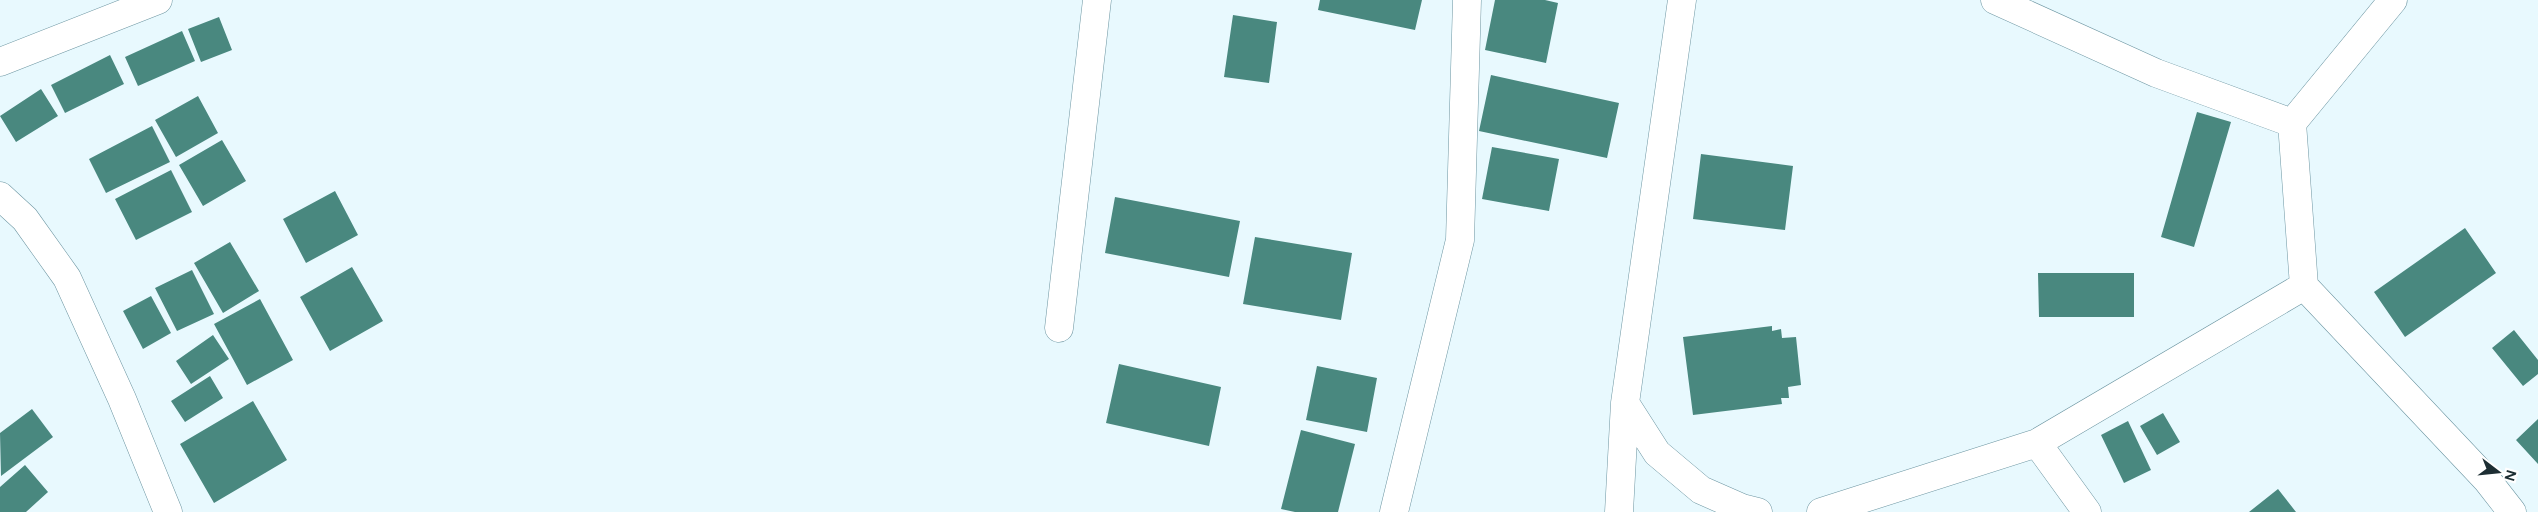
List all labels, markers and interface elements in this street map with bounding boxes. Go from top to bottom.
north arrow [2473,447,2523,497]
text: N [2500,468,2520,483]

